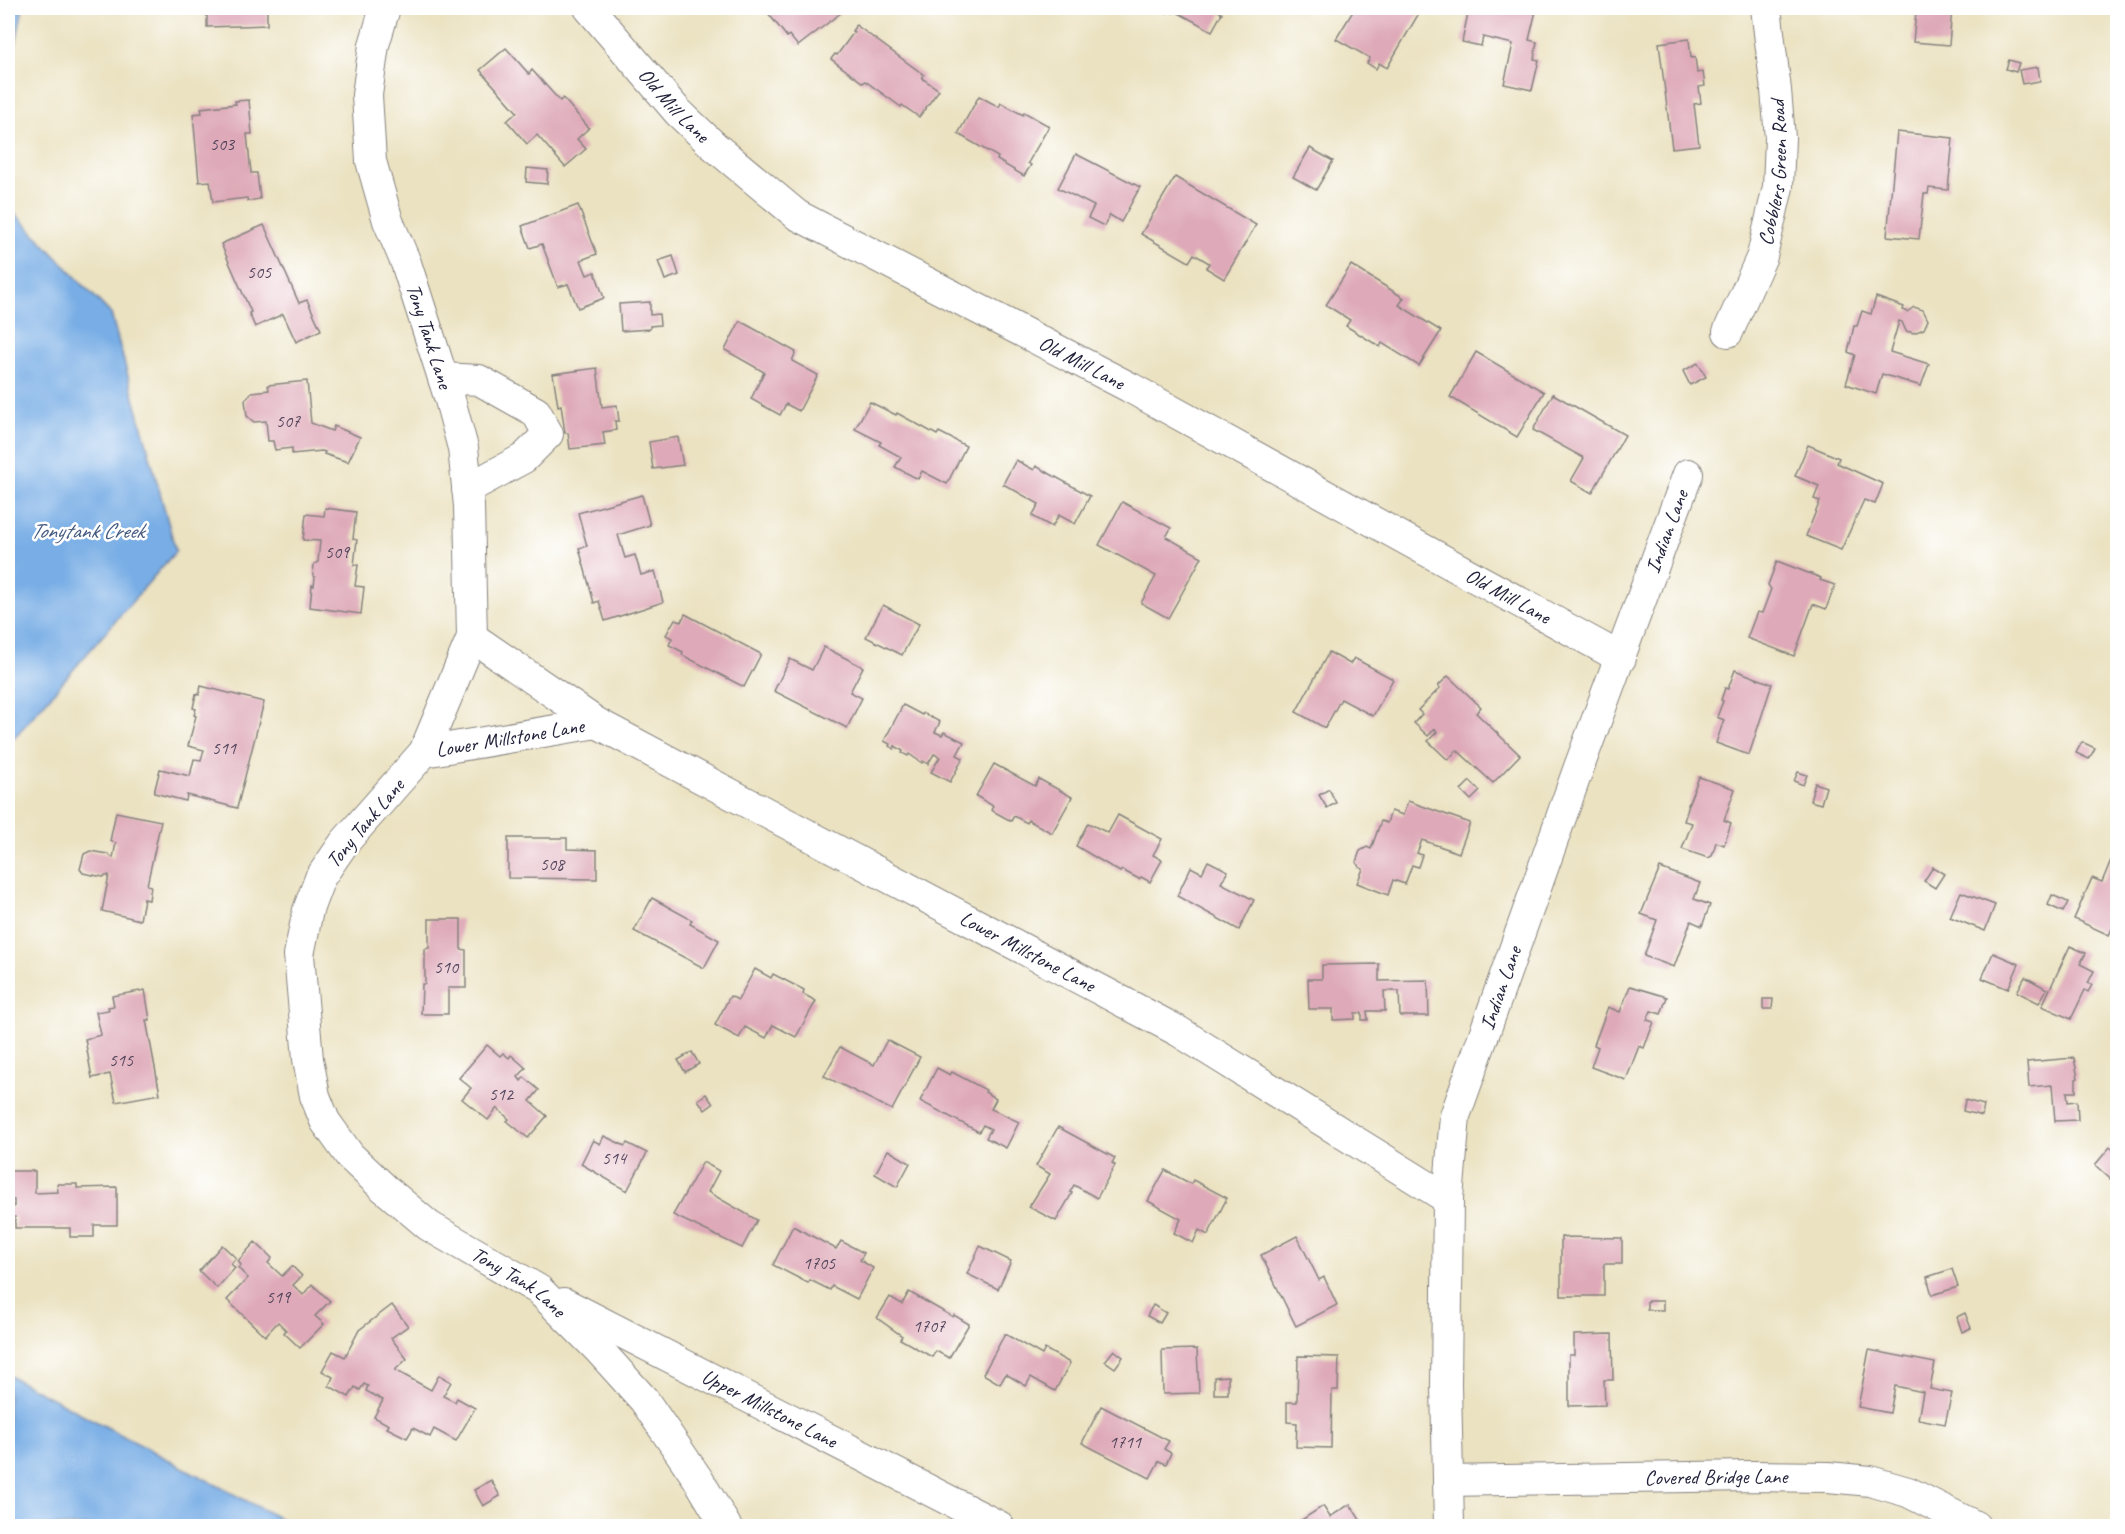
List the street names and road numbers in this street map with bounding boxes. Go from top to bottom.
street label: Old Mill Lane [633,62,716,149]
street label: Cobblers Green Road [1752,95,1793,248]
street label: Tony Tank Lane [400,280,459,394]
street label: Old Mill Lane [1034,330,1130,396]
street label: Indian Lane [1639,484,1695,577]
street label: Old Mill Lane [1461,562,1556,630]
street label: Lower Millstone Lane [434,712,588,763]
street label: Tony Tank Lane [320,771,411,873]
street label: Lower Millstone Lane [955,905,1102,999]
street label: Indian Lane [1474,941,1528,1033]
street label: Tony Tank Lane [467,1241,573,1324]
street label: Upper Millstone Lane [698,1363,843,1454]
street label: Covered Bridge Lane [1644,1463,1790,1491]

